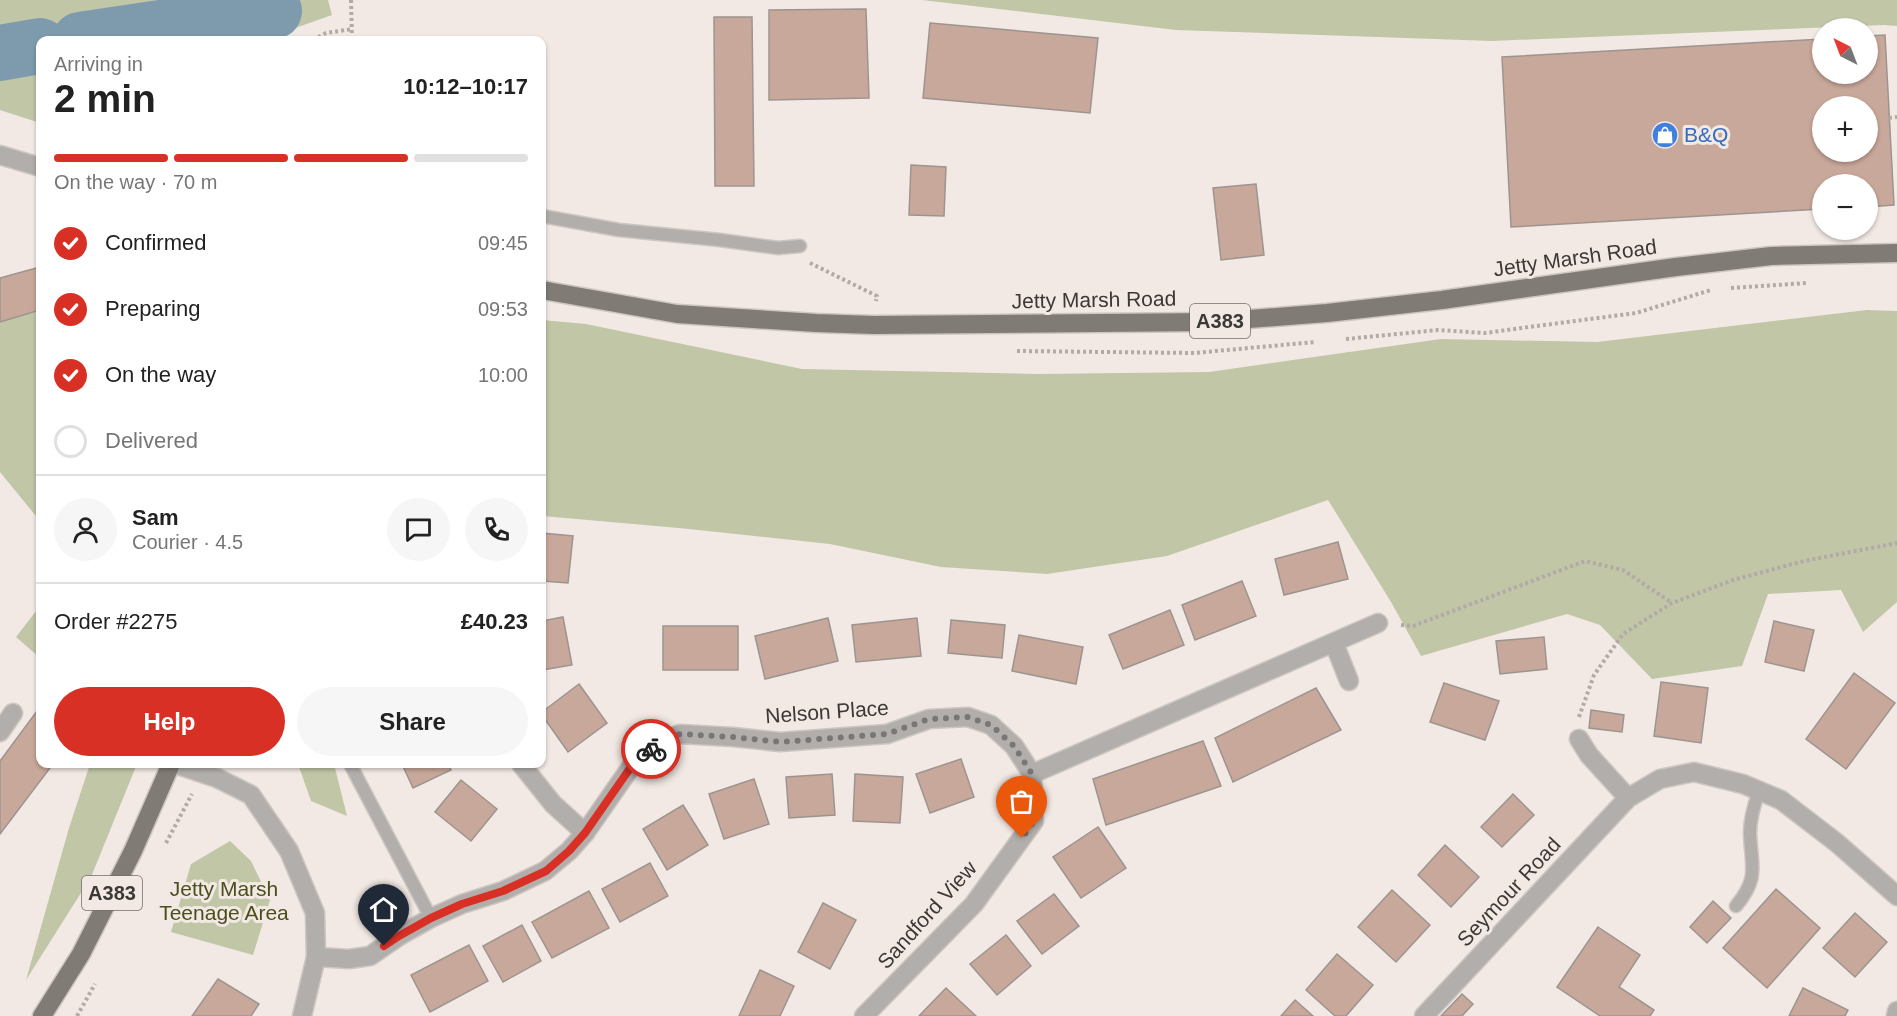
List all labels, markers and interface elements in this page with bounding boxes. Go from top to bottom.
north arrow [1812,18,1878,84]
map controls [1812,18,1878,240]
text: Arriving in [54,53,143,75]
text: 10:12–10:17 [403,74,528,99]
text: 2 min [54,77,156,120]
button: + [1812,96,1878,162]
shop icon: B&Q [1650,120,1680,150]
place label: B&Q [1684,123,1728,146]
text: On the way · 70 m [54,171,217,193]
button: − [1812,174,1878,240]
icon: check [54,227,87,260]
text: Confirmed [105,230,206,255]
text: 09:45 [478,232,528,254]
street label: Jetty Marsh Road [1492,235,1658,280]
street label: Jetty Marsh Road [1012,287,1176,312]
icon: check [54,293,87,326]
text: Preparing [105,296,200,321]
text: 09:53 [478,298,528,320]
road number: A383 [1190,304,1250,338]
icon: check [54,359,87,392]
text: On the way [105,362,216,387]
text: 10:00 [478,364,528,386]
text: Delivered [105,428,198,453]
button: person [54,498,117,561]
button: chat [387,498,450,561]
button: phone [465,498,528,561]
text: Sam [132,505,178,530]
text: Courier · 4.5 [132,531,243,553]
text: Order #2275 [54,609,178,634]
text: £40.23 [461,609,528,634]
button: Help [54,687,285,756]
button: Share [297,687,528,756]
street label: Nelson Place [764,696,889,727]
courier [621,719,681,779]
icon: bike [635,733,668,766]
pin [996,776,1047,838]
icon: bag [1005,785,1038,818]
street label: Seymour Road [1452,833,1565,951]
street label: Sandford View [873,856,981,973]
road number: A383 [82,876,142,910]
park label: Jetty Marsh Teenage Area [159,877,289,924]
pin [358,884,409,946]
icon: home [367,893,400,926]

